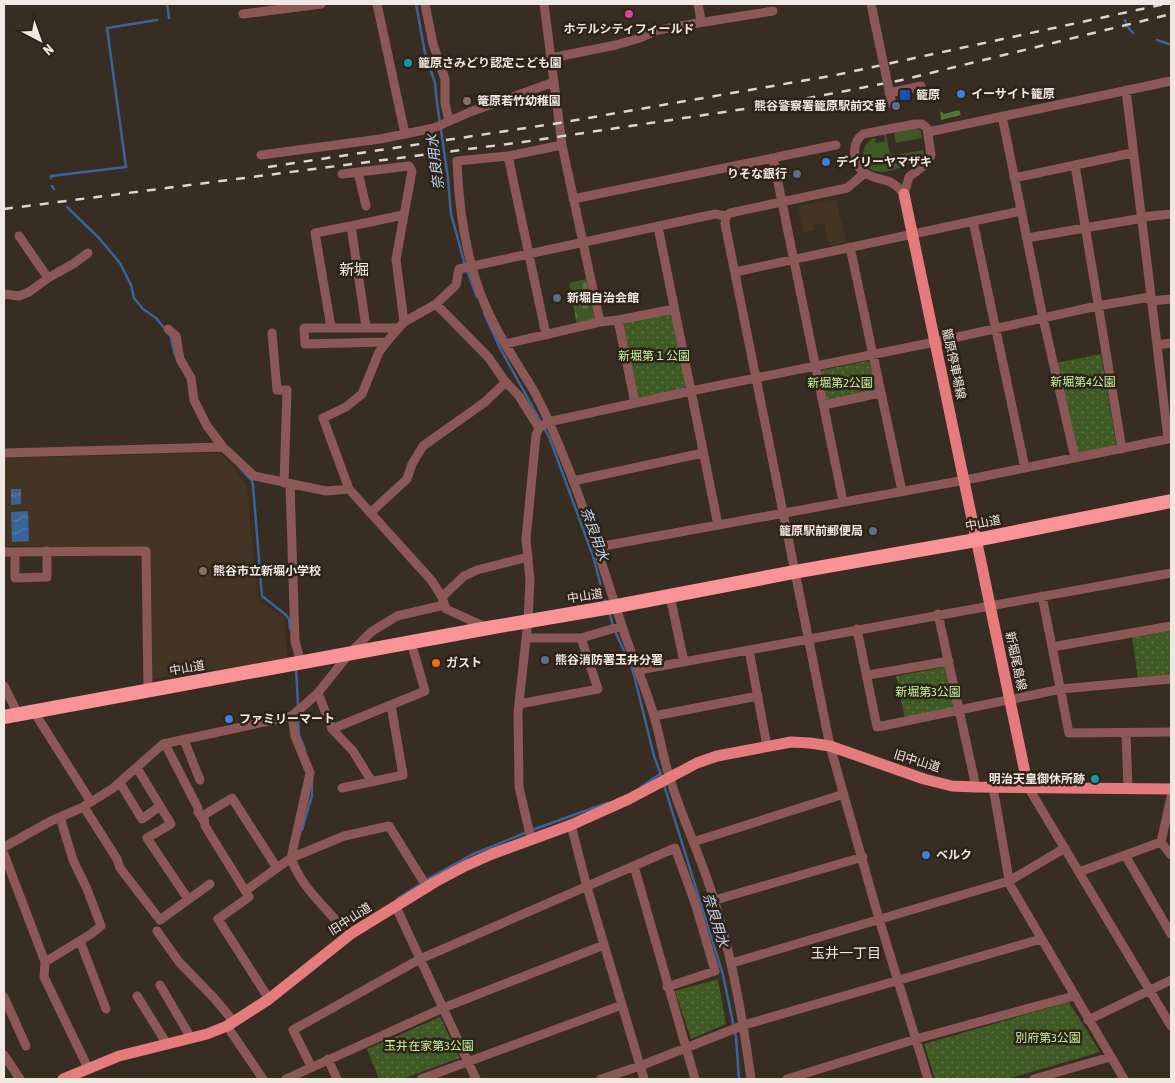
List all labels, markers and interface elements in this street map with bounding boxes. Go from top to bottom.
marker: ホテルシティフィールド [623,8,635,20]
north arrow [15,15,65,65]
place label: ホテルシティフィールド [563,22,695,36]
text: N [40,41,57,59]
place label: 籠原さみどり認定こども園 [418,56,562,70]
marker: 籠原さみどり認定こども園 [402,57,414,69]
place label: イーサイト籠原 [971,87,1055,101]
marker: 籠原 [898,88,912,102]
place label: 籠原 [916,88,940,102]
marker: イーサイト籠原 [955,88,967,100]
place label: 篭原若竹幼稚園 [477,94,561,108]
marker: 篭原若竹幼稚園 [461,95,473,107]
place label: 熊谷警察署籠原駅前交番 [754,99,887,113]
marker: 熊谷警察署籠原駅前交番 [890,100,902,112]
water label: 奈良用水 [423,131,446,191]
place label: デイリーヤマザキ [836,155,932,169]
marker: デイリーヤマザキ [820,156,832,168]
place label: りそな銀行 [727,167,787,181]
marker: りそな銀行 [791,168,803,180]
district label: 新堀 [339,261,369,278]
place label: 新堀自治会館 [567,291,639,305]
marker: 新堀自治会館 [551,292,563,304]
street label: 籠原停車場線 [940,327,968,401]
park label: 新堀第１公園 [618,349,690,363]
park label: 新堀第4公園 [1050,375,1116,389]
park label: 新堀第2公園 [807,376,873,390]
water label: 奈良用水 [578,505,613,565]
street label: 中山道 [964,513,1002,533]
place label: 籠原駅前郵便局 [779,524,863,538]
marker: 籠原駅前郵便局 [867,525,879,537]
place label: 熊谷市立新堀小学校 [213,564,321,578]
marker: 熊谷市立新堀小学校 [197,565,209,577]
street label: 中山道 [566,586,604,606]
street label: 新堀尾島線 [1003,630,1029,692]
place label: 熊谷消防署玉井分署 [555,653,663,667]
marker: 熊谷消防署玉井分署 [539,654,551,666]
place label: ガスト [446,656,482,670]
marker: ガスト [430,657,442,669]
street label: 中山道 [168,658,206,678]
park label: 新堀第3公園 [895,685,961,699]
place label: ファミリーマート [239,712,335,726]
marker: ファミリーマート [223,713,235,725]
street label: 旧中山道 [892,747,942,775]
place label: 明治天皇御休所跡 [989,772,1085,786]
marker: 明治天皇御休所跡 [1089,773,1101,785]
place label: ベルク [936,848,972,862]
marker: ベルク [920,849,932,861]
water label: 奈良用水 [700,891,732,951]
street label: 旧中山道 [326,900,374,938]
district label: 玉井一丁目 [811,945,881,961]
park label: 別府第3公園 [1015,1031,1081,1045]
park label: 玉井在家第3公園 [384,1039,474,1053]

